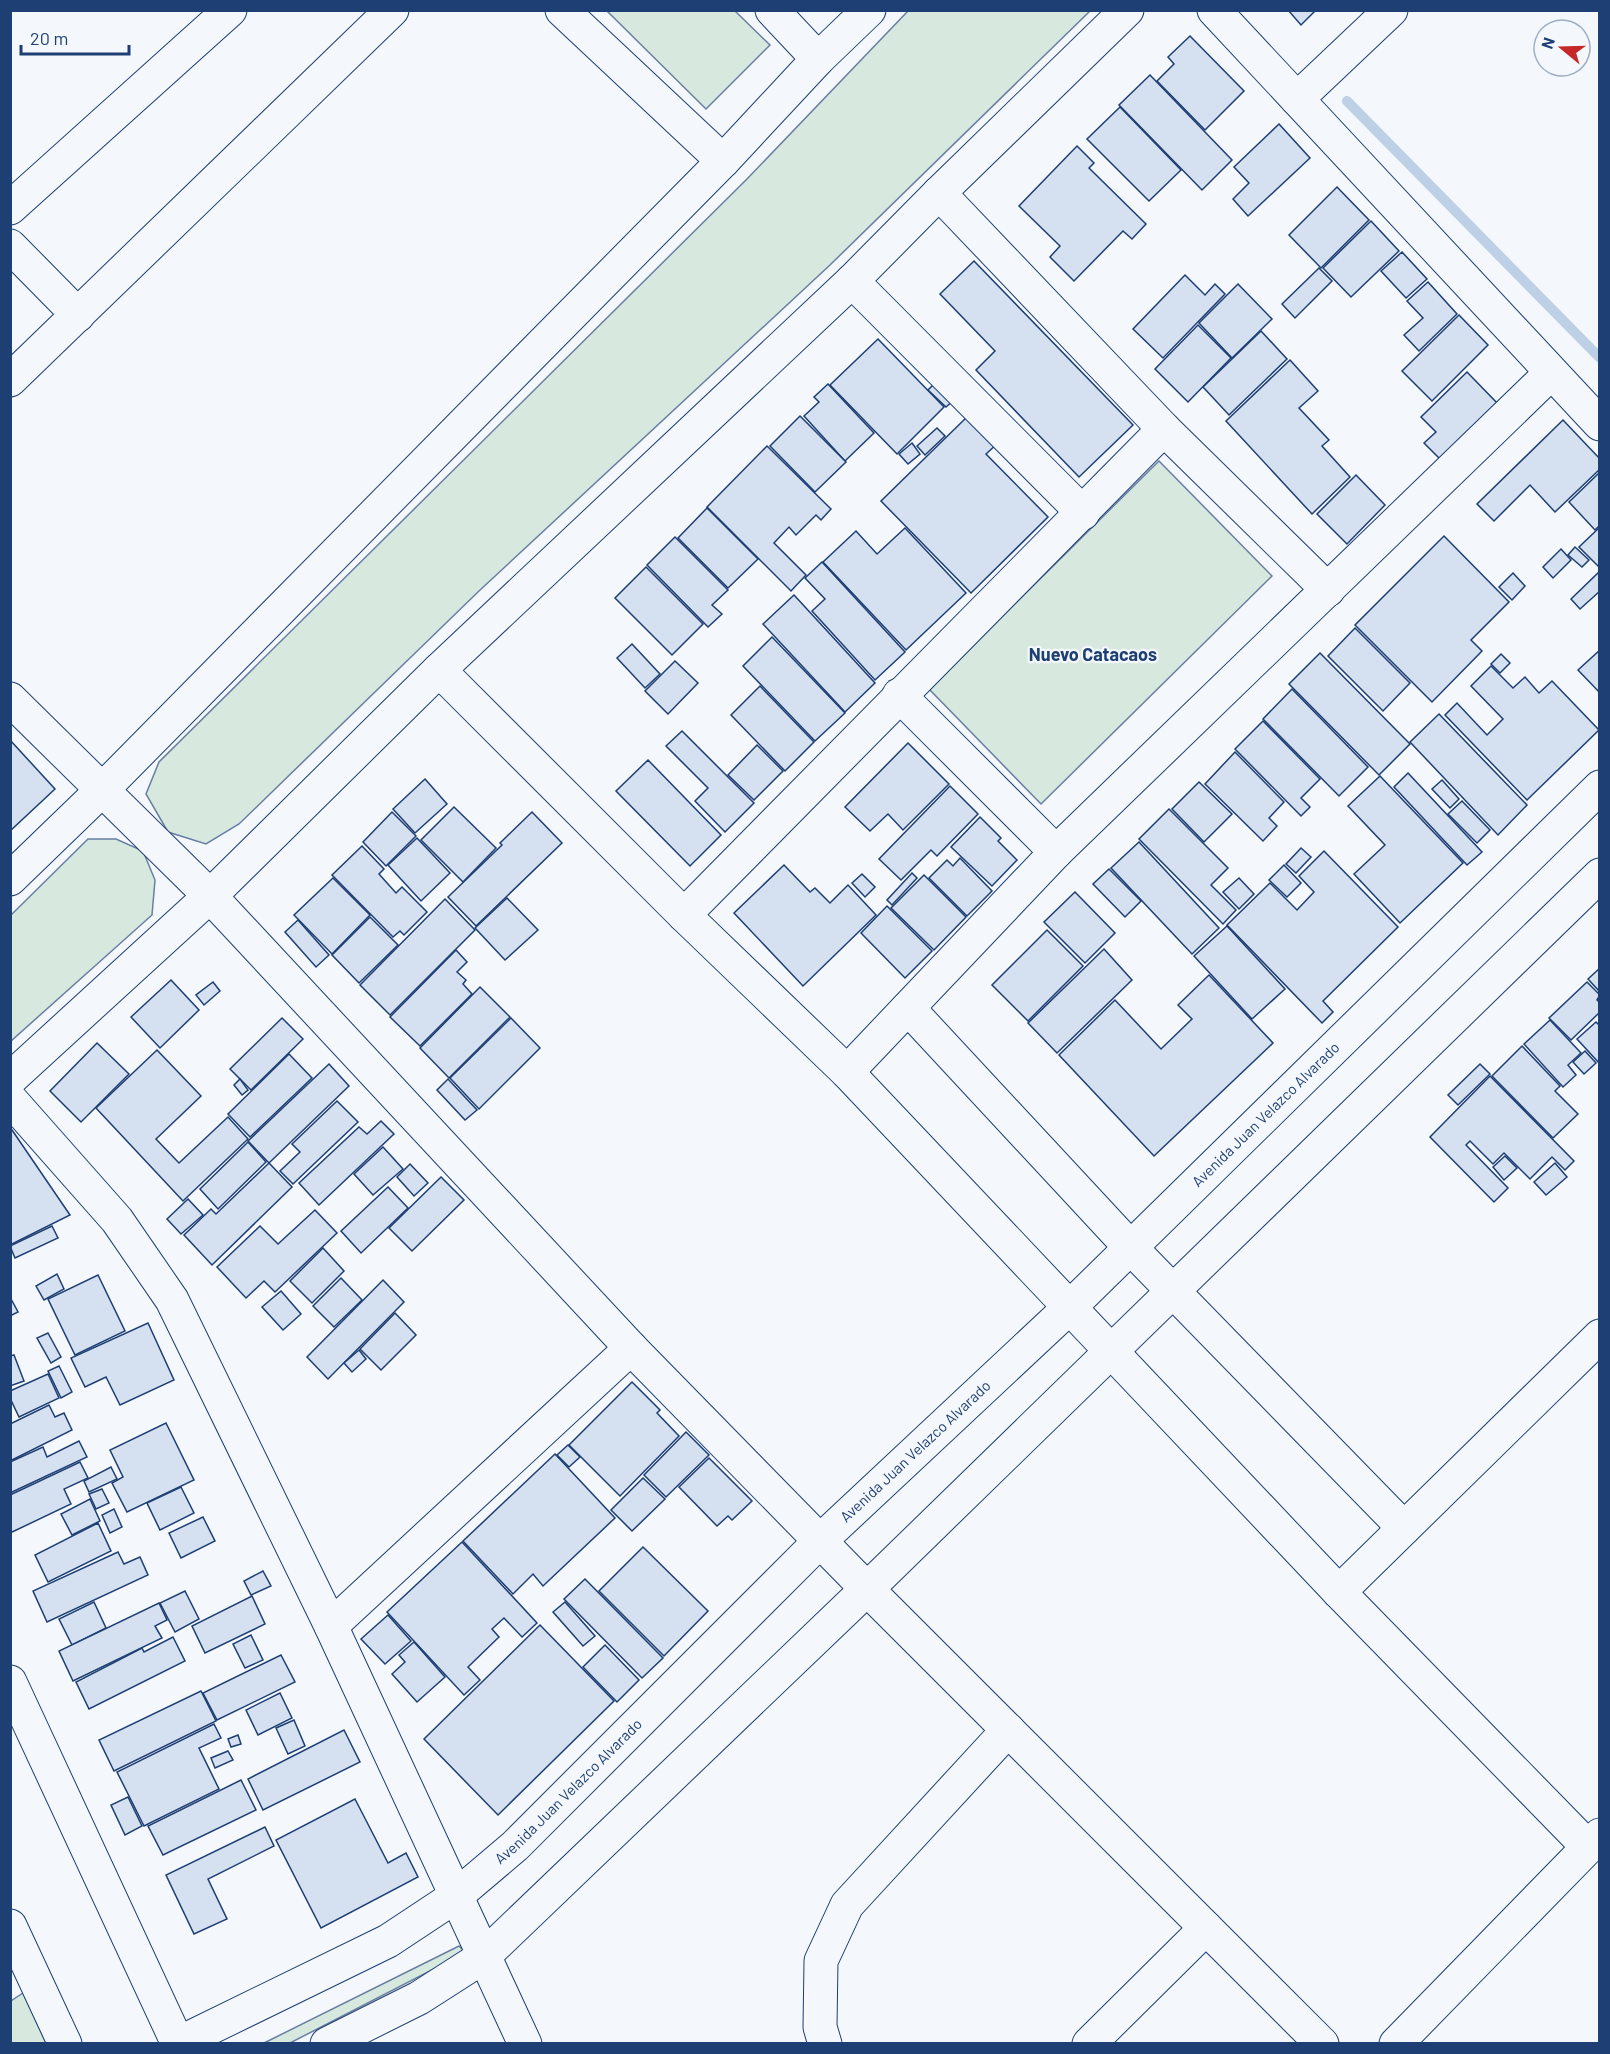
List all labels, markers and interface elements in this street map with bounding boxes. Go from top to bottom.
scale bar [21,18,129,56]
north arrow [1532,18,1592,78]
text: 20 m [30,27,68,49]
text: N [1537,35,1558,51]
district label: Nuevo Catacaos [1029,643,1157,665]
street label: Avenida Juan Velazco Alvarado [1188,1038,1343,1190]
street label: Avenida Juan Velazco Alvarado [836,1376,994,1525]
street label: Avenida Juan Velazco Alvarado [491,1714,645,1867]

